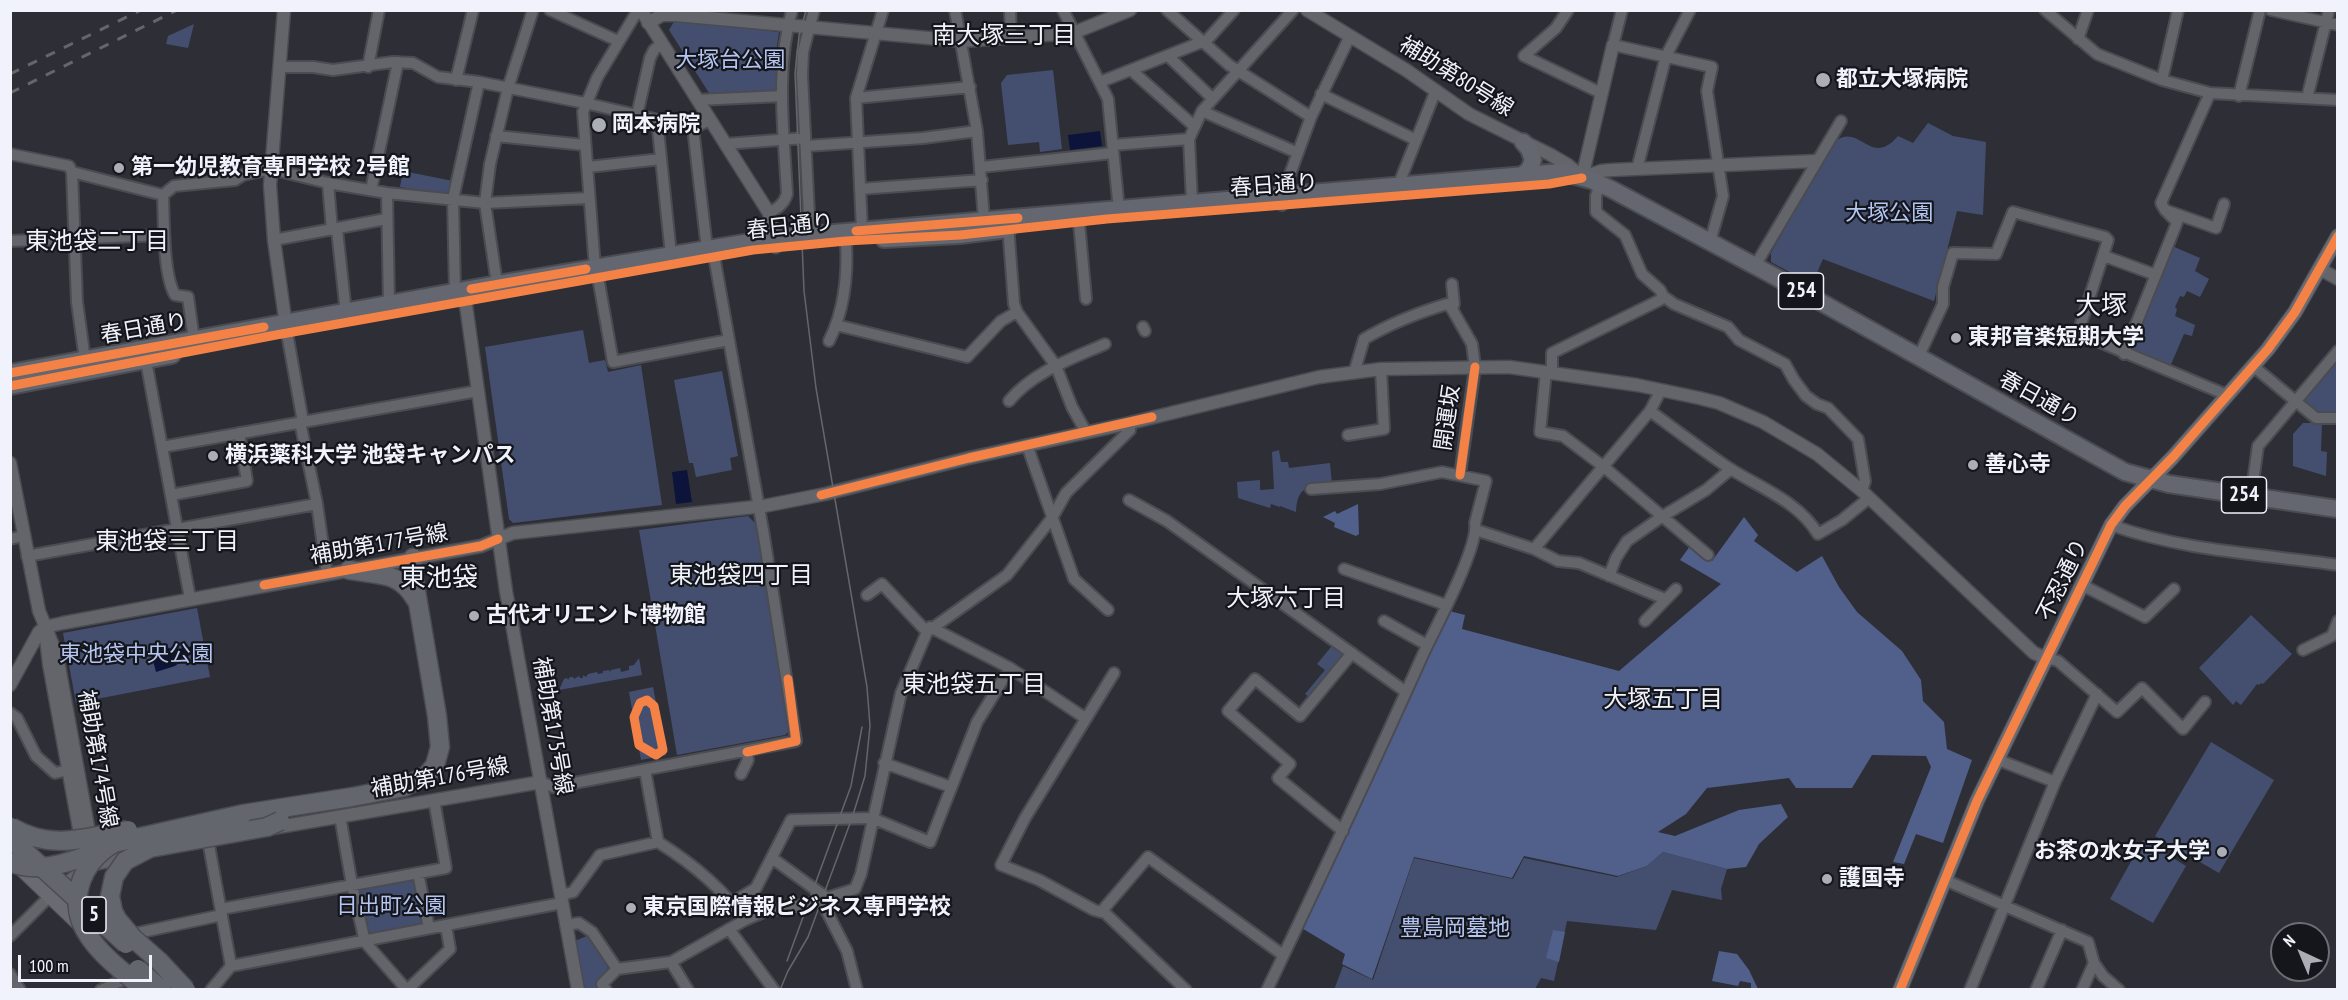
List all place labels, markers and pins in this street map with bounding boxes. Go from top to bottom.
place label: 都立大塚病院 [1836,67,1968,93]
marker: 都立大塚病院 [1814,71,1832,89]
place label: 岡本病院 [612,112,700,138]
marker: 岡本病院 [590,116,608,134]
place label: 第一幼児教育専門学校 2号館 [131,155,410,181]
marker: 第一幼児教育専門学校 2号館 [112,161,126,175]
place label: 東邦音楽短期大学 [1968,325,2144,351]
marker: 東邦音楽短期大学 [1949,331,1963,345]
place label: 横浜薬科大学 池袋キャンパス [225,443,516,469]
marker: 横浜薬科大学 池袋キャンパス [206,449,220,463]
place label: 善心寺 [1985,452,2051,478]
marker: 善心寺 [1966,458,1980,472]
place label: 古代オリエント博物館 [486,603,706,629]
marker: 古代オリエント博物館 [467,609,481,623]
place label: お茶の水女子大学 [2034,839,2210,865]
marker: お茶の水女子大学 [2215,845,2229,859]
place label: 護国寺 [1839,866,1905,892]
marker: 護国寺 [1820,872,1834,886]
place label: 東京国際情報ビジネス専門学校 [643,895,951,921]
marker: 東京国際情報ビジネス専門学校 [624,901,638,915]

